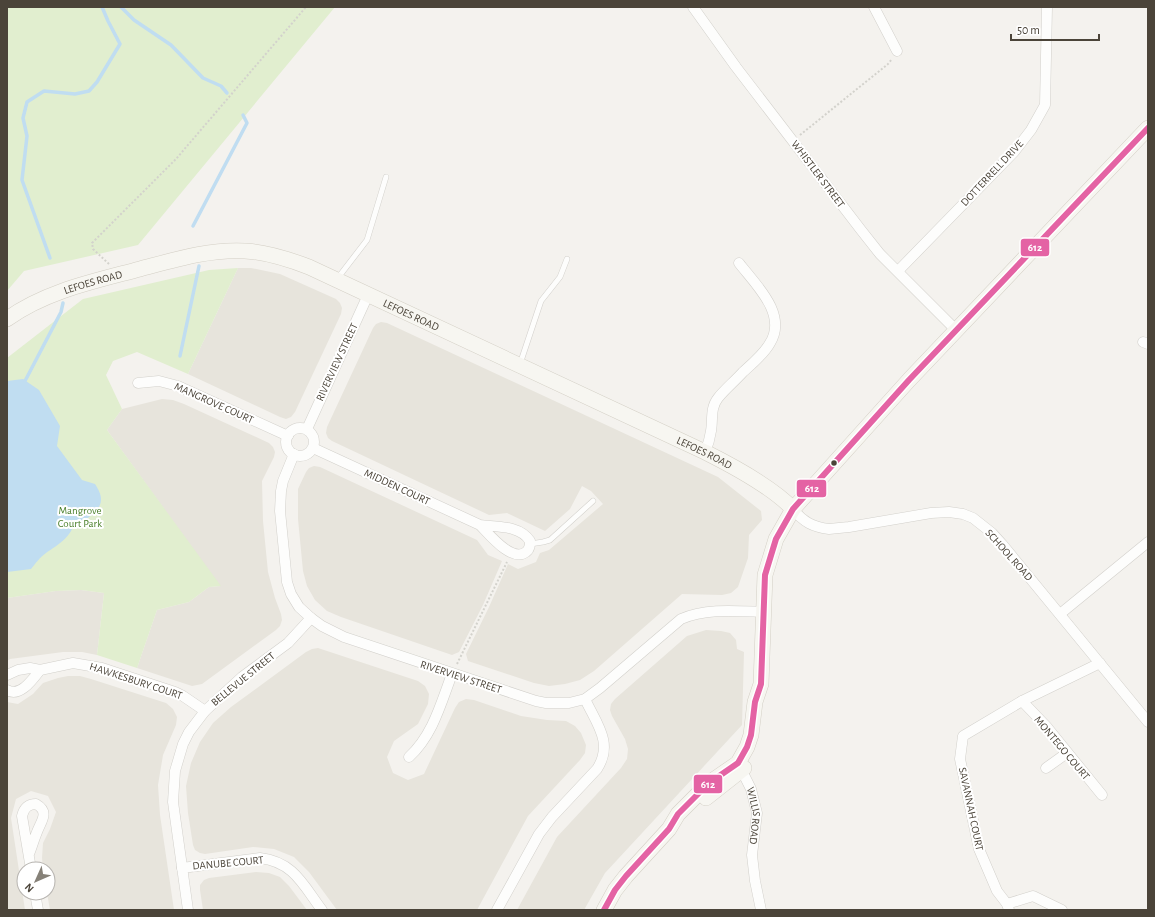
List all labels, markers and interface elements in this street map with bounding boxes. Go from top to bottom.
scale bar [1011,16,1099,42]
text: 50 m [1017,24,1040,36]
street label: DOTTERRELL DRIVE [959,137,1026,208]
street label: WHISTLER STREET [789,138,847,210]
line badge: 612 [1020,238,1050,257]
text: 612 [1028,242,1042,253]
street label: LEFOES ROAD [62,268,123,296]
street label: LEFOES ROAD [382,297,441,333]
street label: RIVERVIEW STREET [314,321,360,403]
street label: MANGROVE COURT [173,381,256,426]
street label: LEFOES ROAD [675,434,734,471]
unlabelled marker [829,458,839,468]
street label: MIDDEN COURT [362,467,432,507]
line badge: 612 [796,479,827,498]
text: 612 [805,483,819,494]
park label: Mangrove Court Park [58,505,102,529]
street label: SCHOOL ROAD [983,527,1035,583]
street label: BELLEVUE STREET [209,650,277,708]
street label: RIVERVIEW STREET [419,659,504,696]
street label: HAWKESBURY COURT [88,661,184,701]
street label: MONTEGO COURT [1032,714,1092,782]
street label: SAVANNAH COURT [957,766,985,852]
line badge: 612 [693,774,723,794]
text: 612 [701,779,715,790]
street label: WILLIS ROAD [745,786,763,845]
street label: DANUBE COURT [192,854,265,872]
north arrow [16,861,56,901]
text: N [23,881,36,894]

